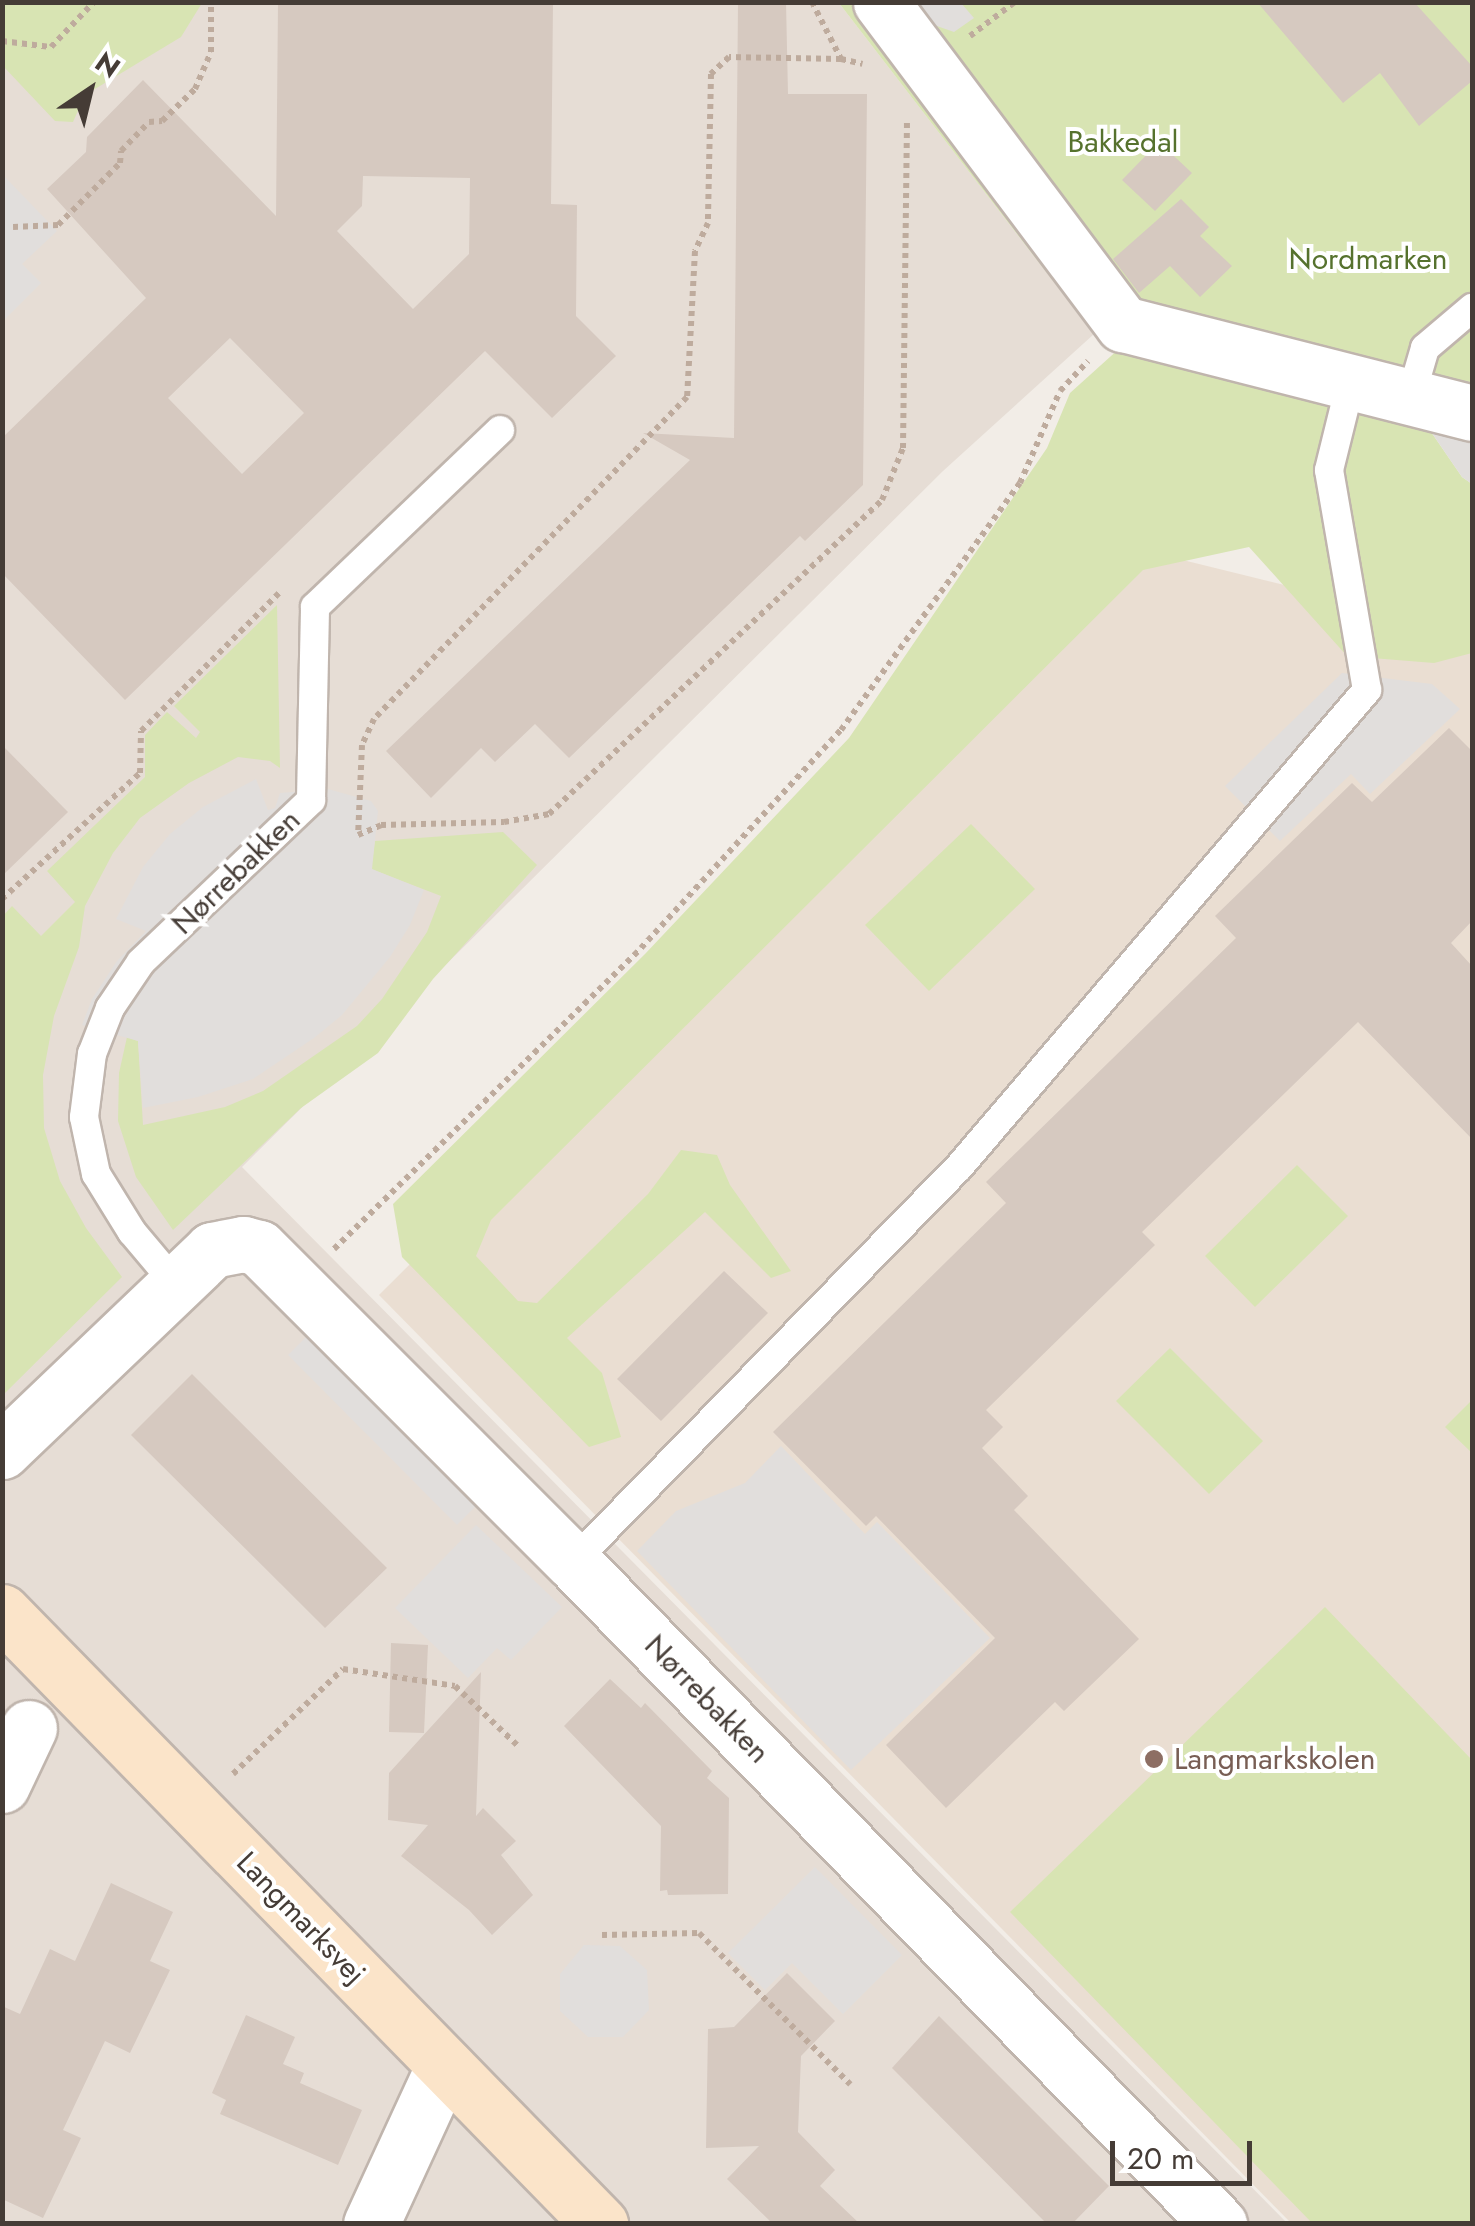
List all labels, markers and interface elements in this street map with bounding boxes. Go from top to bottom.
north arrow [40,40,140,140]
text: N [87,42,128,88]
park label: Bakkedal [1068,124,1178,160]
park label: Nordmarken [1288,241,1448,277]
street label: Nørrebakken [165,802,307,942]
street label: Nørrebakken [637,1628,777,1770]
place label: Langmarkskolen [1174,1741,1375,1777]
marker: Langmarkskolen [1143,1748,1165,1770]
street label: Langmarksvej [229,1844,373,1992]
scale bar [1115,2121,1258,2183]
text: 20 m [1127,2137,1194,2180]

